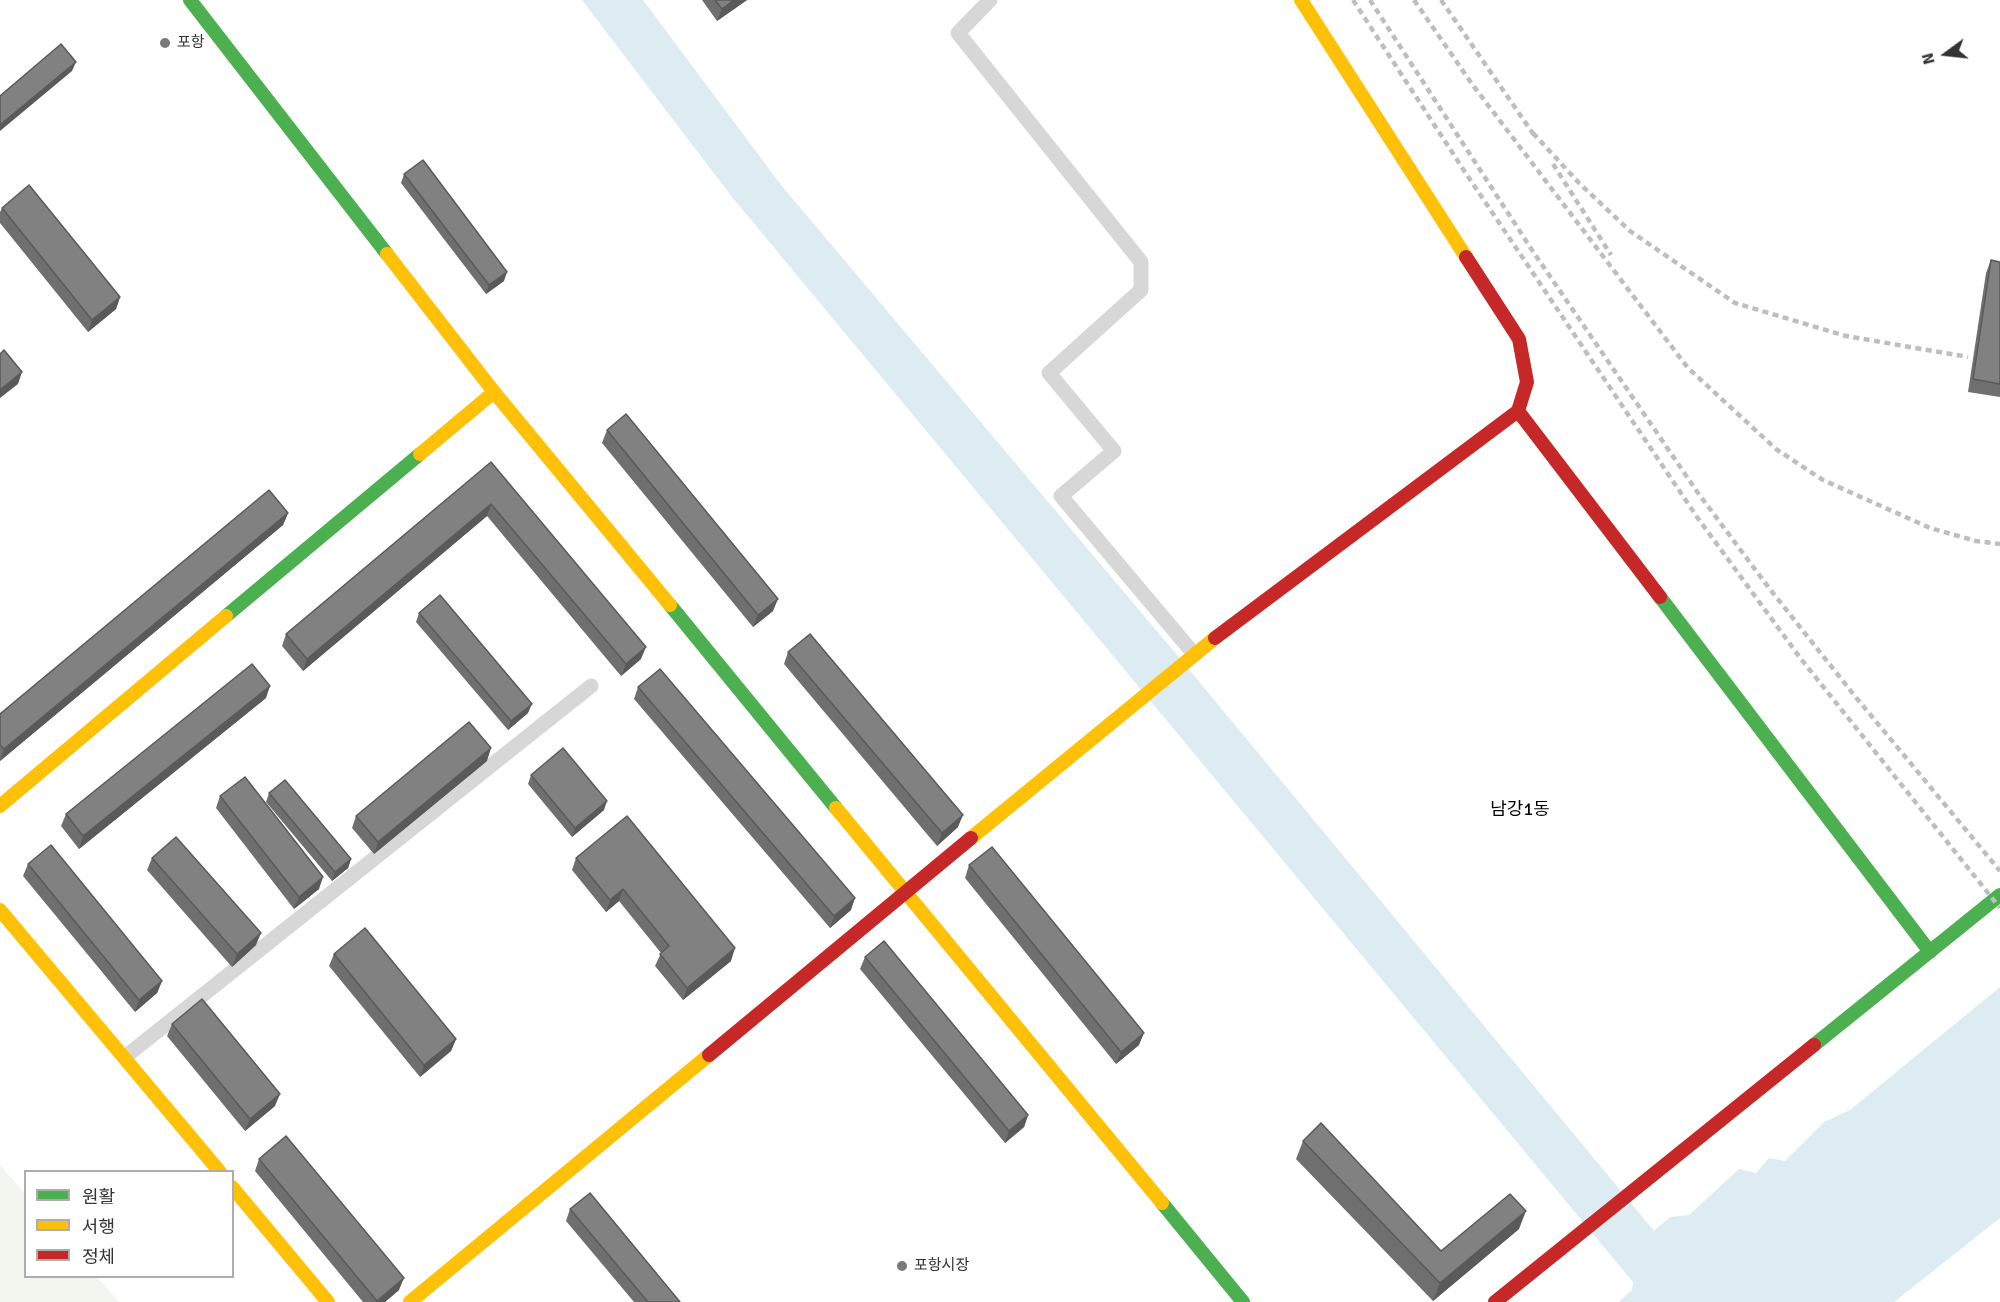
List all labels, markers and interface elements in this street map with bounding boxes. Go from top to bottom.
north arrow [1916,24,1976,84]
place label: 포항 [177,34,205,52]
marker: 포항 [158,36,172,50]
text: N [1918,51,1940,67]
district label: 남강1동 [1490,799,1550,821]
legend [24,1170,234,1278]
text: 원활 [82,1186,115,1208]
text: 서행 [82,1216,115,1238]
text: 정체 [82,1246,115,1268]
place label: 포항시장 [914,1257,969,1275]
marker: 포항시장 [895,1259,909,1273]

